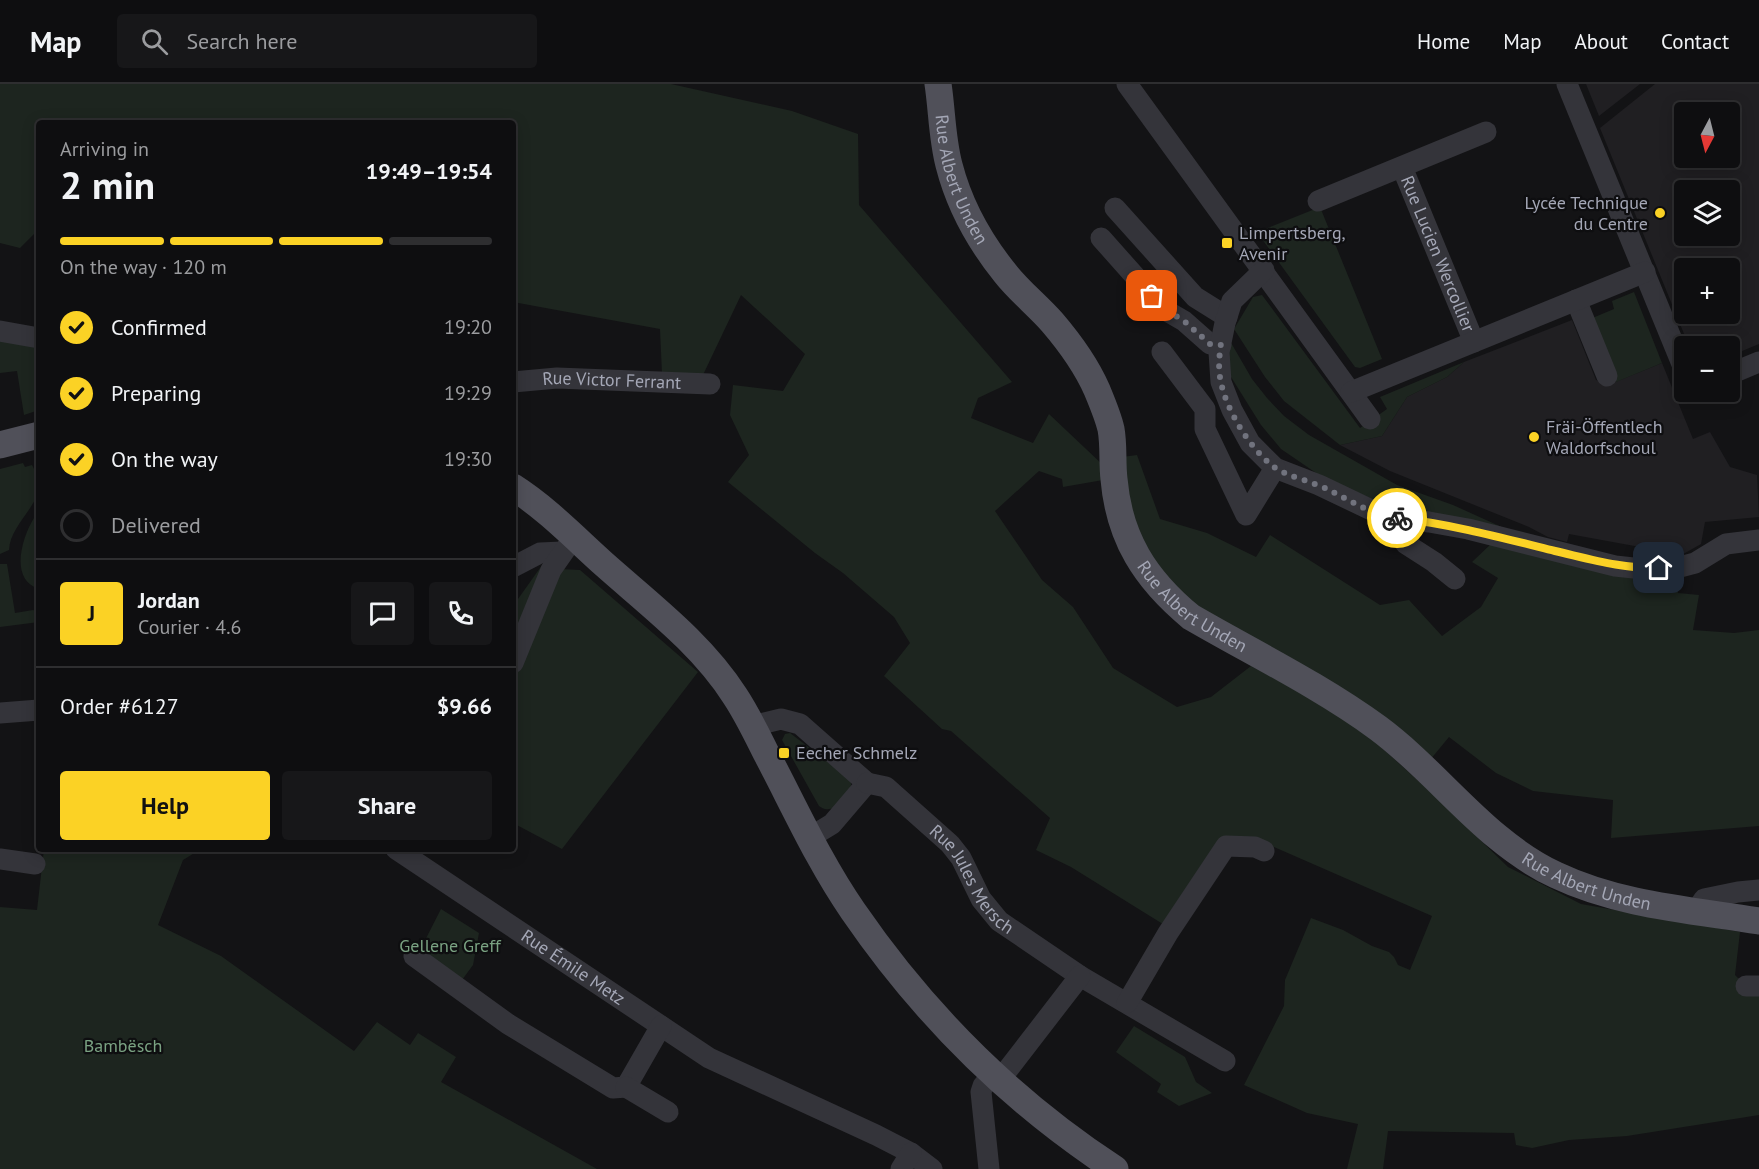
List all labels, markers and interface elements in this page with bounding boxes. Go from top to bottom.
search box [117,14,537,68]
text: Map [30,23,81,60]
icon: search [138,25,171,58]
text: Search here [186,27,297,55]
text: Home [1417,28,1470,55]
text: Map [1503,28,1542,55]
text: About [1575,28,1628,55]
text: Contact [1661,28,1729,55]
north arrow [1674,102,1740,168]
map controls [1674,102,1740,402]
street label: Rue Albert Unden [930,114,994,248]
text: Arriving in [60,136,149,162]
text: 19:49–19:54 [366,157,492,185]
text: 2 min [60,159,155,210]
street label: Rue Lucien Wercollier [1396,172,1481,335]
button: layers [1674,180,1740,246]
place label: Lycée Technique du Centre [1524,191,1648,235]
marker: Lycée Technique du Centre [1653,206,1667,220]
place label: Limpertsberg, Avenir [1239,221,1346,265]
marker: Limpertsberg, Avenir [1220,236,1234,250]
text: On the way · 120 m [60,254,227,280]
button: + [1674,258,1740,324]
pin [1126,270,1177,321]
icon: bag [1135,279,1168,312]
icon: check [60,311,93,344]
text: Confirmed [111,313,207,341]
text: 19:20 [444,314,492,340]
button: − [1674,336,1740,402]
street label: Rue Victor Ferrant [541,366,682,394]
icon: check [60,377,93,410]
text: Preparing [111,379,201,407]
text: 19:29 [444,380,492,406]
place label: Fräi-Öffentlech Waldorfschoul [1546,415,1663,459]
marker: Fräi-Öffentlech Waldorfschoul [1527,430,1541,444]
icon: check [60,443,93,476]
text: On the way [111,445,218,473]
text: 19:30 [444,446,492,472]
courier [1367,488,1427,548]
icon: bike [1381,502,1414,535]
text: Delivered [111,511,201,539]
pin [1633,542,1684,593]
icon: home [1642,551,1675,584]
street label: Rue Albert Unden [1132,556,1251,657]
button: chat [351,582,414,645]
button: phone [429,582,492,645]
text: Jordan [138,586,200,614]
text: J [88,599,95,627]
text: Courier · 4.6 [138,614,241,640]
text: Order #6127 [60,692,179,720]
text: $9.66 [437,692,492,720]
place label: Eecher Schmelz [796,741,917,764]
marker: Eecher Schmelz [777,746,791,760]
button: Help [60,771,270,840]
button: Share [282,771,492,840]
street label: Rue Jules Mersch [925,819,1019,939]
street label: Rue Albert Unden [1518,847,1653,915]
street label: Rue Émile Metz [517,924,630,1010]
park label: Gellene Greff [399,934,502,957]
park label: Bambësch [84,1034,162,1057]

